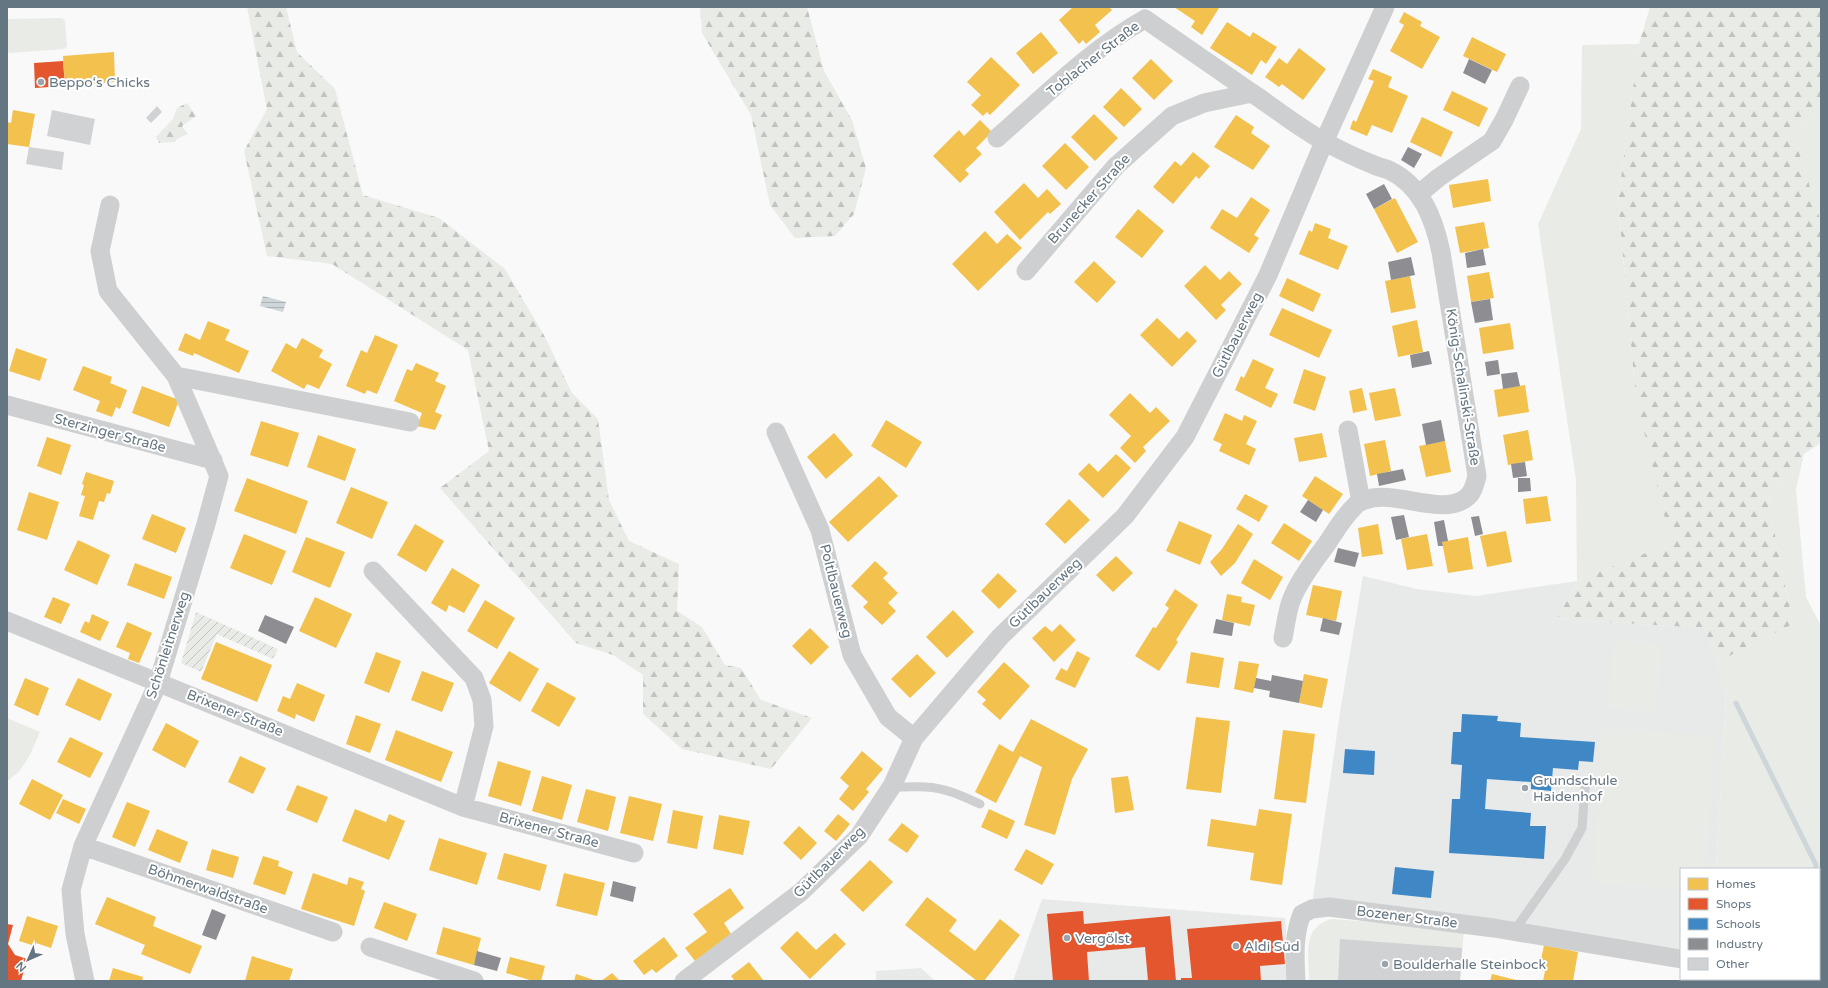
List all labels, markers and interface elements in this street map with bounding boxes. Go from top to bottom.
street label: Toblacher Straße [1043,18,1143,100]
place label: Beppo‘s Chicks [49,74,150,91]
marker: Beppo‘s Chicks [36,77,46,87]
street label: Brunecker Straße [1044,150,1134,247]
street label: Gütlbauerweg [1208,289,1266,381]
street label: König-Schalinski-Straße [1442,307,1484,467]
street label: Sterzinger Straße [52,410,168,456]
street label: Poltlbauerweg [816,542,856,640]
street label: Gütlbauerweg [1005,554,1085,632]
street label: Schönleitnerweg [143,589,193,701]
street label: Brixener Straße [184,686,286,740]
place label: Grundschule Haidenhof [1533,772,1618,805]
marker: Grundschule Haidenhof [1520,783,1530,793]
street label: Brixener Straße [497,809,601,851]
street label: Gütlbauerweg [790,823,868,901]
street label: Böhmerwaldstraße [146,861,270,918]
legend [1680,868,1820,980]
text: Homes [1716,877,1756,891]
text: Shops [1716,897,1751,911]
street label: Bozener Straße [1355,902,1459,932]
text: Schools [1716,917,1761,931]
place label: Vergölst [1075,930,1131,947]
marker: Vergölst [1062,933,1072,943]
text: Industry [1716,937,1763,951]
place label: Aldi Süd [1244,938,1300,955]
north arrow [8,940,48,980]
marker: Aldi Süd [1231,941,1241,951]
place label: Boulderhalle Steinbock [1393,956,1547,973]
text: Other [1716,957,1749,971]
text: N [14,959,29,974]
marker: Boulderhalle Steinbock [1380,959,1390,969]

